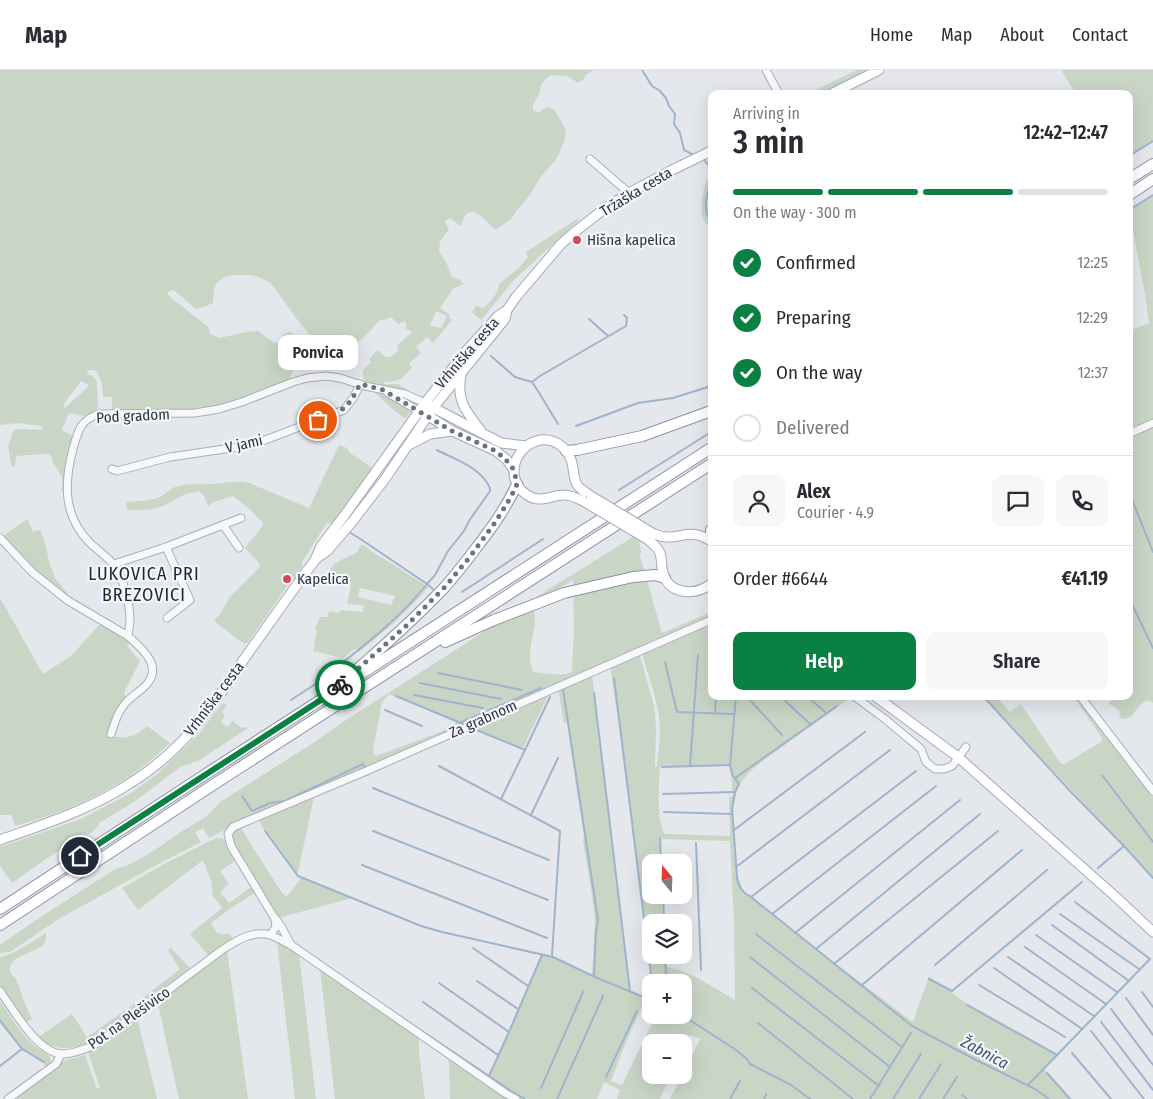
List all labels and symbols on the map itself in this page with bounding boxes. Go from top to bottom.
street label: Tržaška cesta [597,163,675,221]
place label: Hišna kapelica [587,231,676,249]
marker: Hišna kapelica [571,234,583,246]
street label: Vrhniška cesta [431,314,503,392]
callout: Ponvica [278,335,358,370]
pin [297,399,339,441]
street label: Pod gradom [96,405,170,427]
street label: V jami [224,431,264,457]
district label: LUKOVICA PRI BREZOVICI [88,563,200,606]
place label: Kapelica [297,570,349,588]
marker: Kapelica [281,573,293,585]
street label: Vrhniška cesta [180,658,248,740]
courier [315,660,365,710]
street label: Za grabnom [446,696,520,742]
pin [59,835,101,877]
north arrow [642,854,692,904]
street label: Pot na Plešivico [84,983,174,1053]
water label: Žabnica [957,1031,1012,1073]

